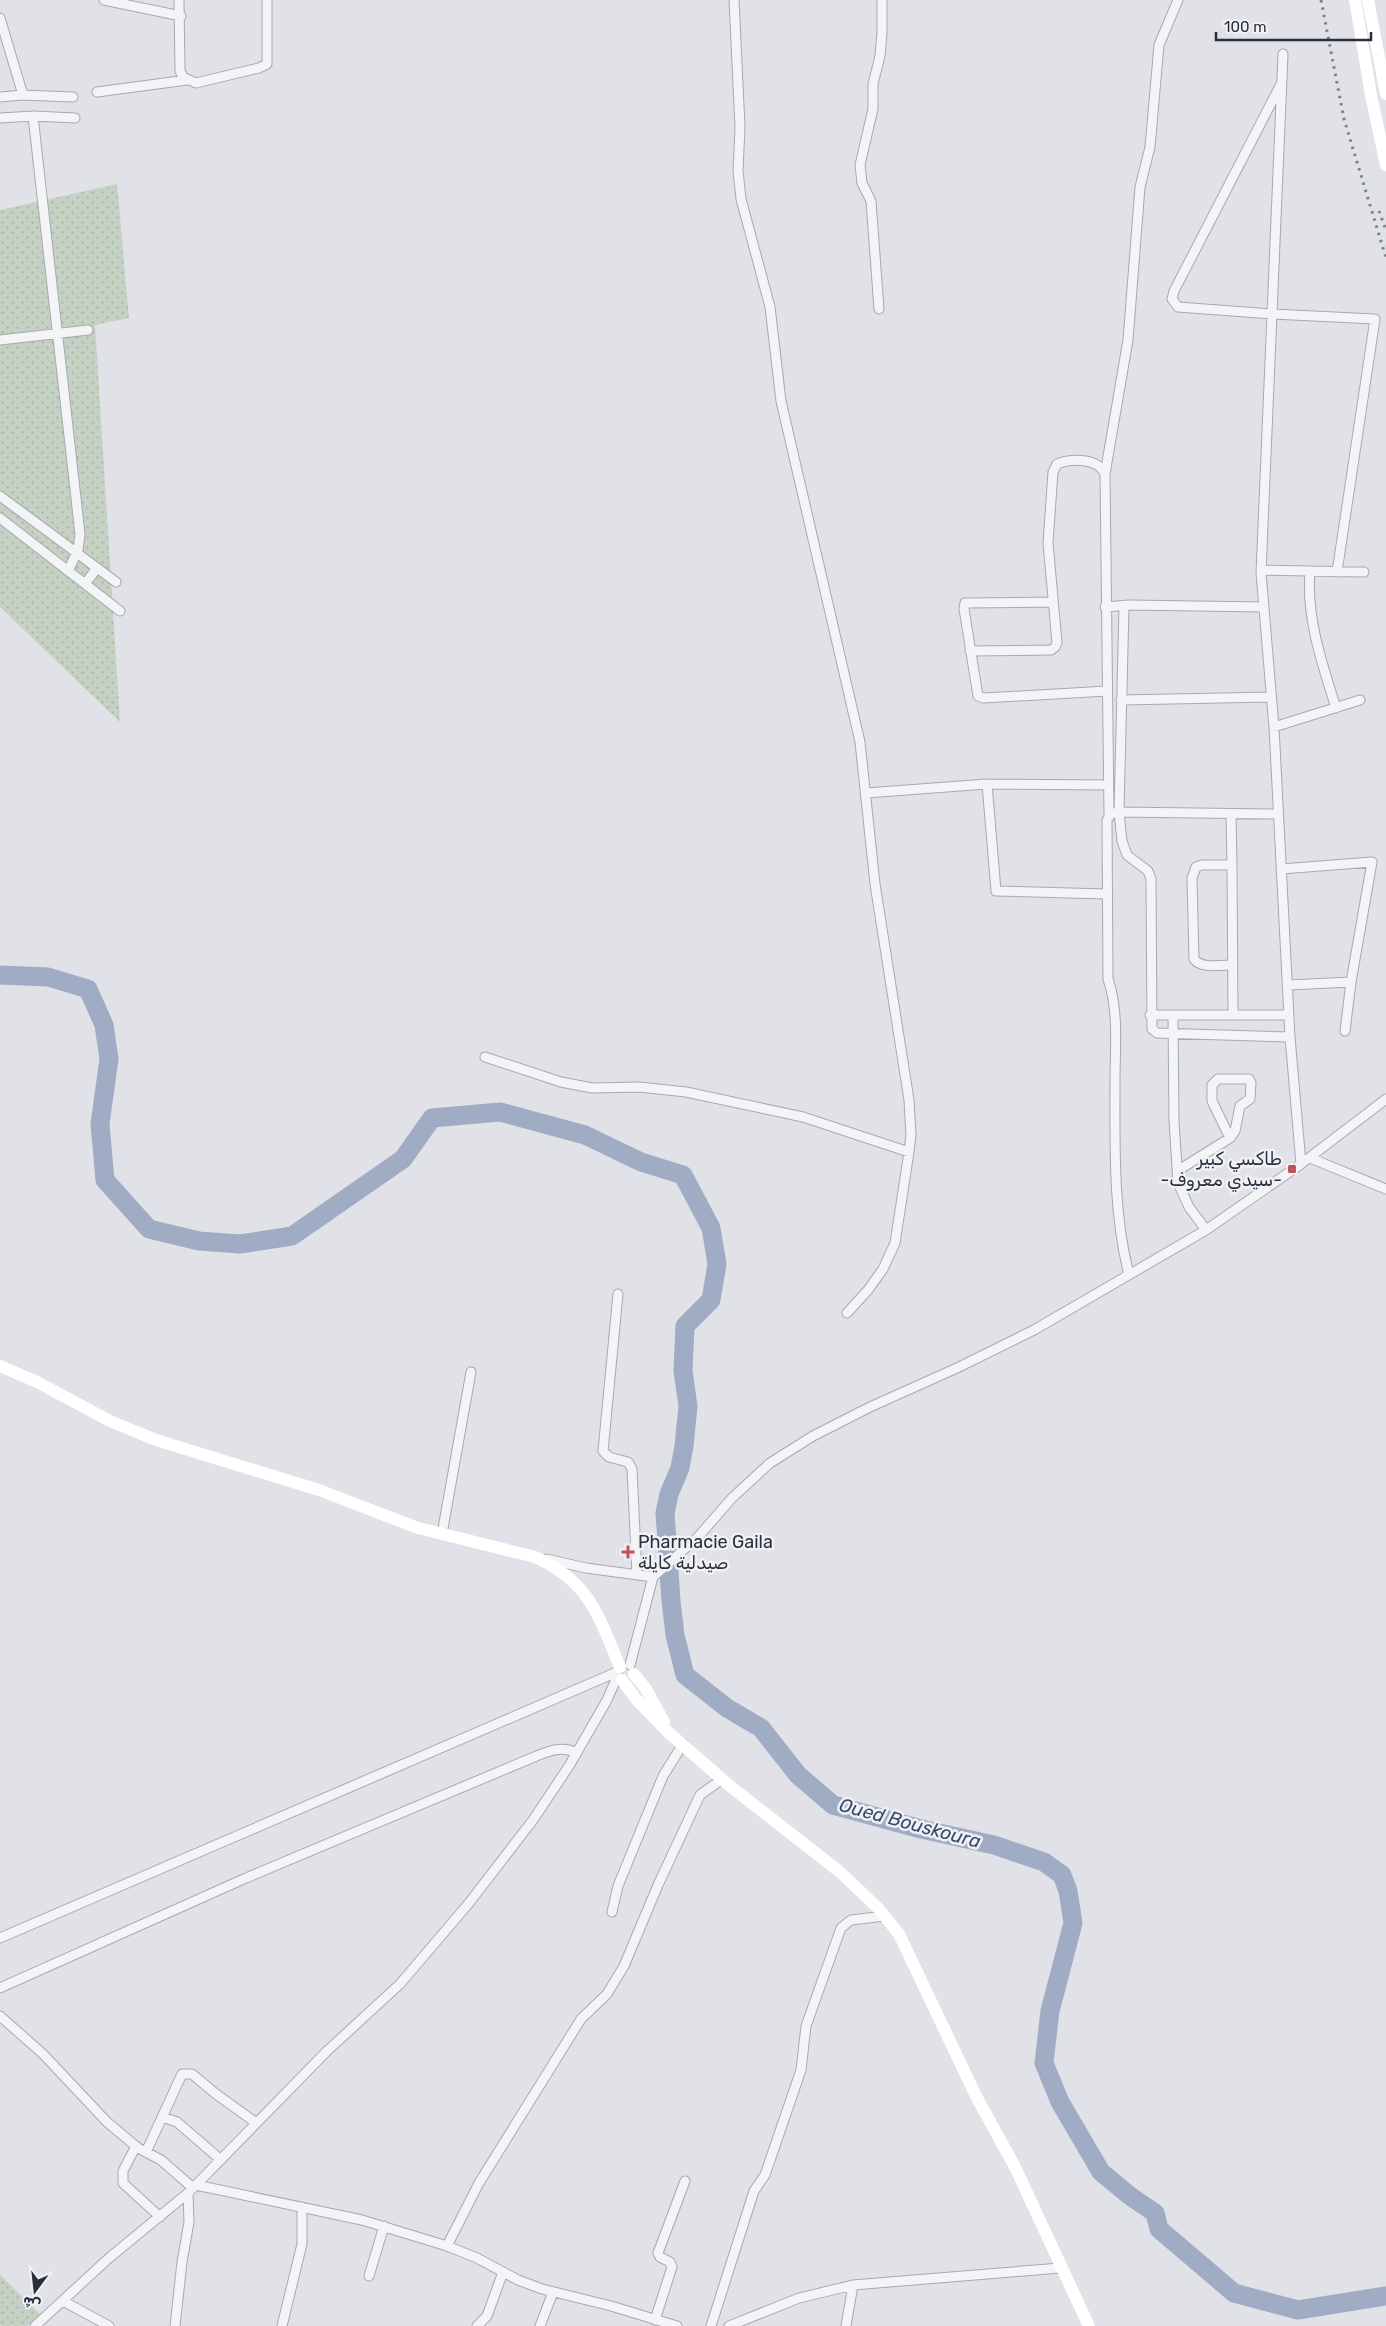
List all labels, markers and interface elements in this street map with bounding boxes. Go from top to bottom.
scale bar [1216,10,1371,42]
text: 100 m [1224,18,1266,36]
place label: طاكسي كبير -سيدي معروف- [1161,1148,1282,1192]
marker: طاكسي كبير -سيدي معروف- [1286,1163,1298,1175]
place label: Pharmacie Gaila صيدلية كايلة [638,1531,773,1574]
marker: Pharmacie Gaila صيدلية كايلة [622,1546,634,1558]
water label: Oued Bouskoura [837,1793,983,1853]
north arrow [10,2266,60,2316]
text: ش [21,2293,43,2314]

